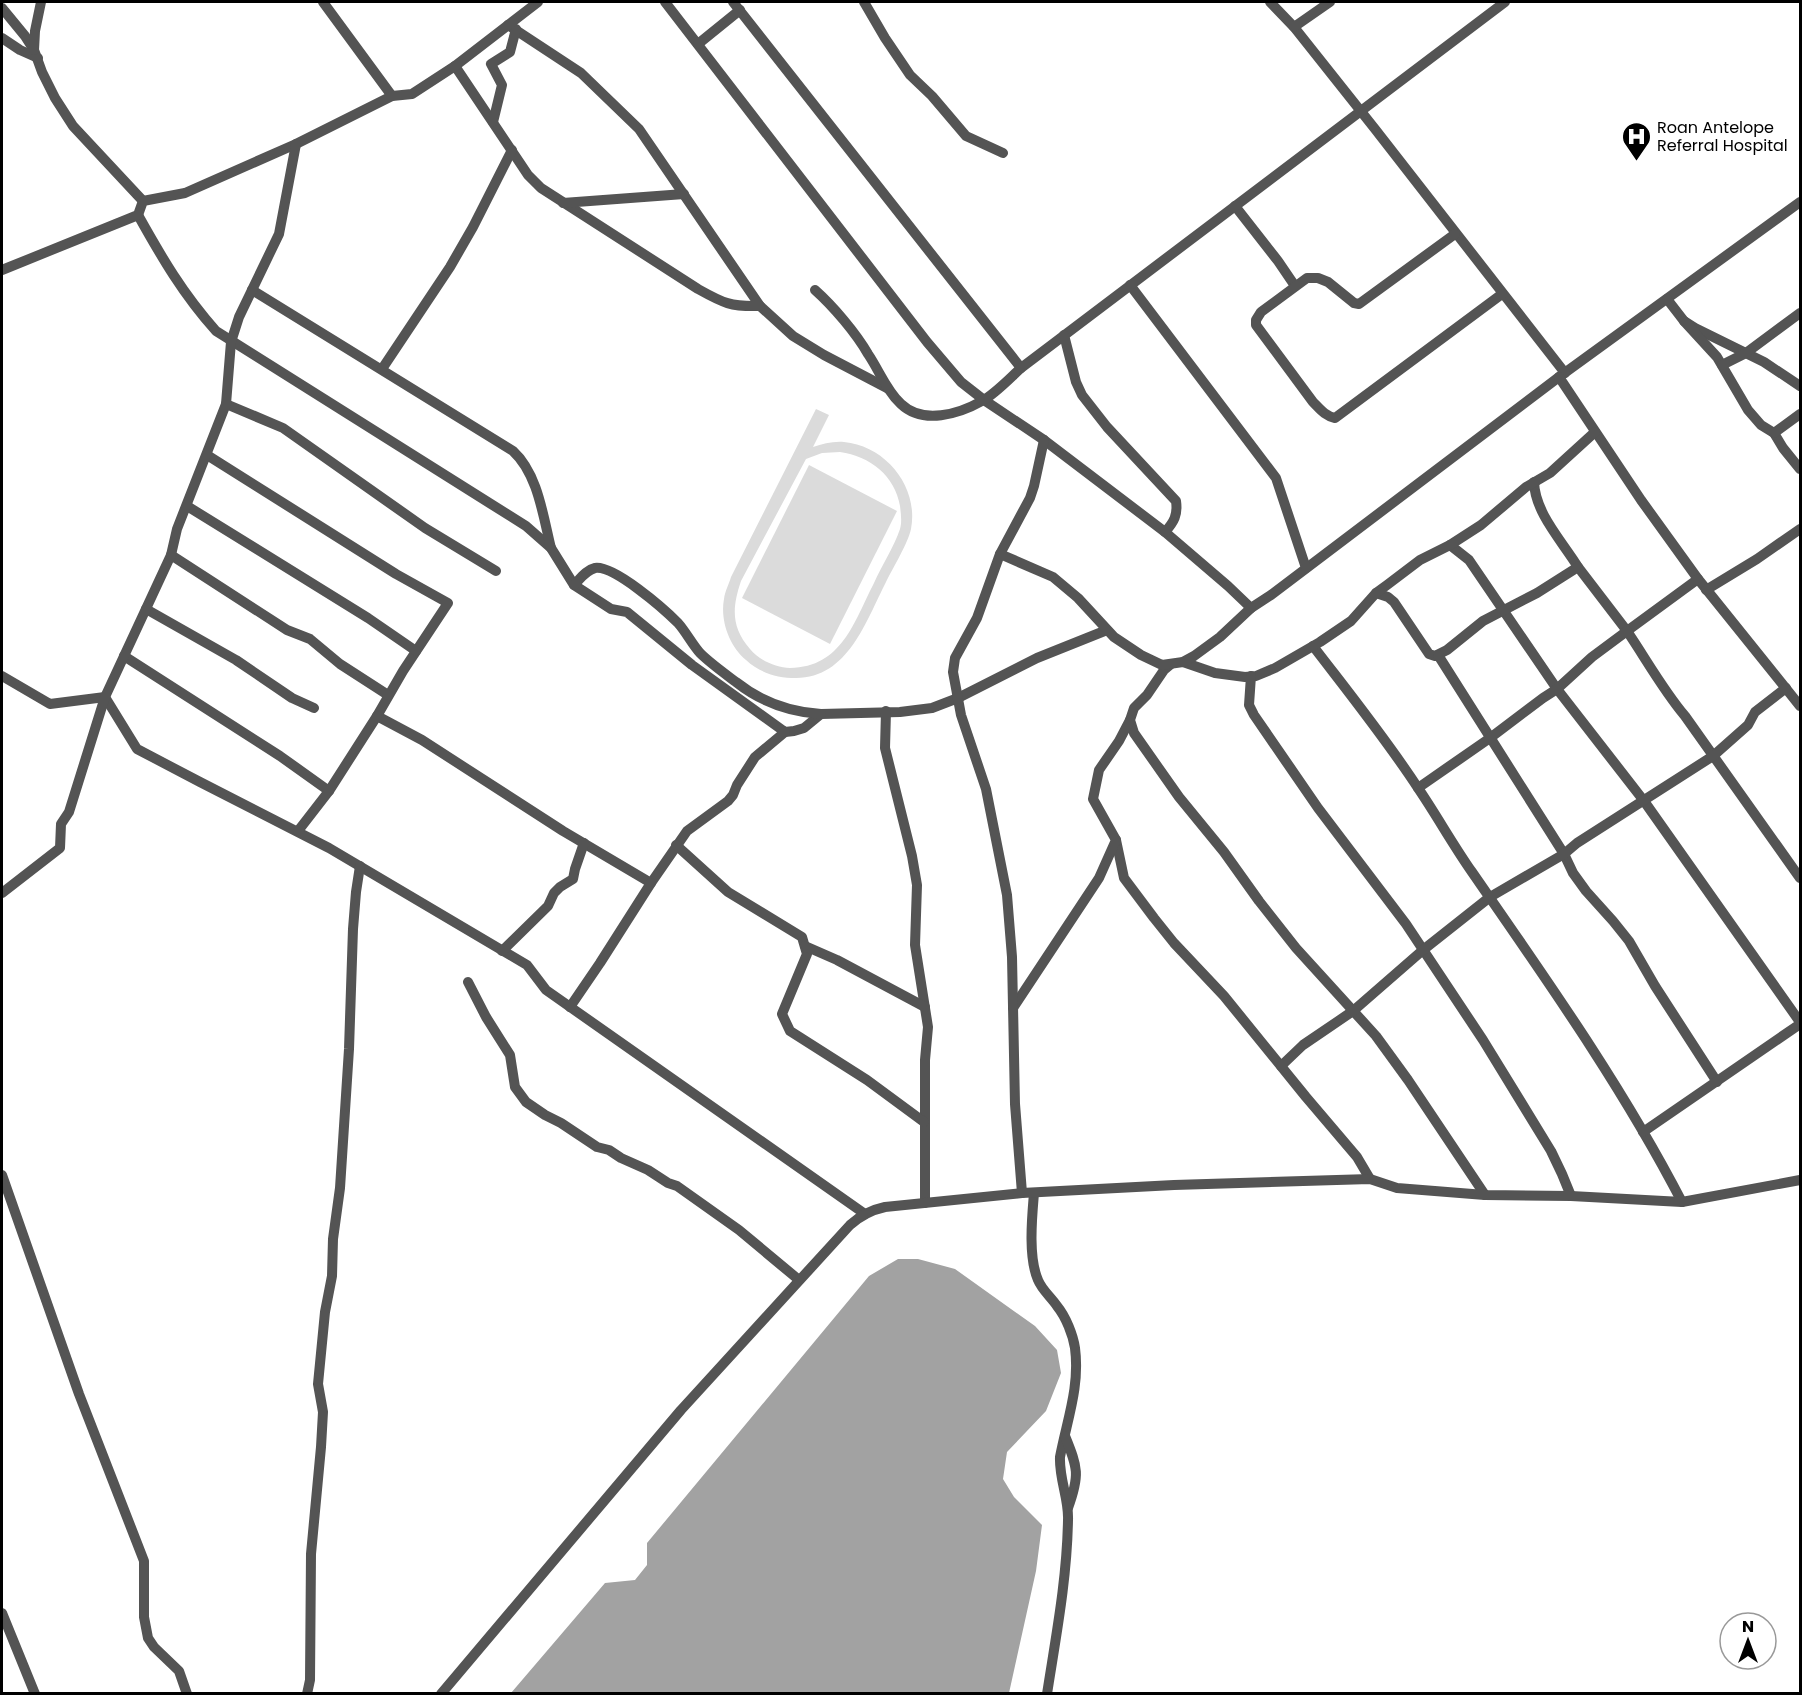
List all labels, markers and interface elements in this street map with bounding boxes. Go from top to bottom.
place label: Roan Antelope Referral Hospital [1657,116,1788,157]
hospital icon: Roan Antelope Referral Hospital [1620,120,1652,162]
north arrow [1718,1611,1778,1671]
text: N [1742,1615,1754,1638]

